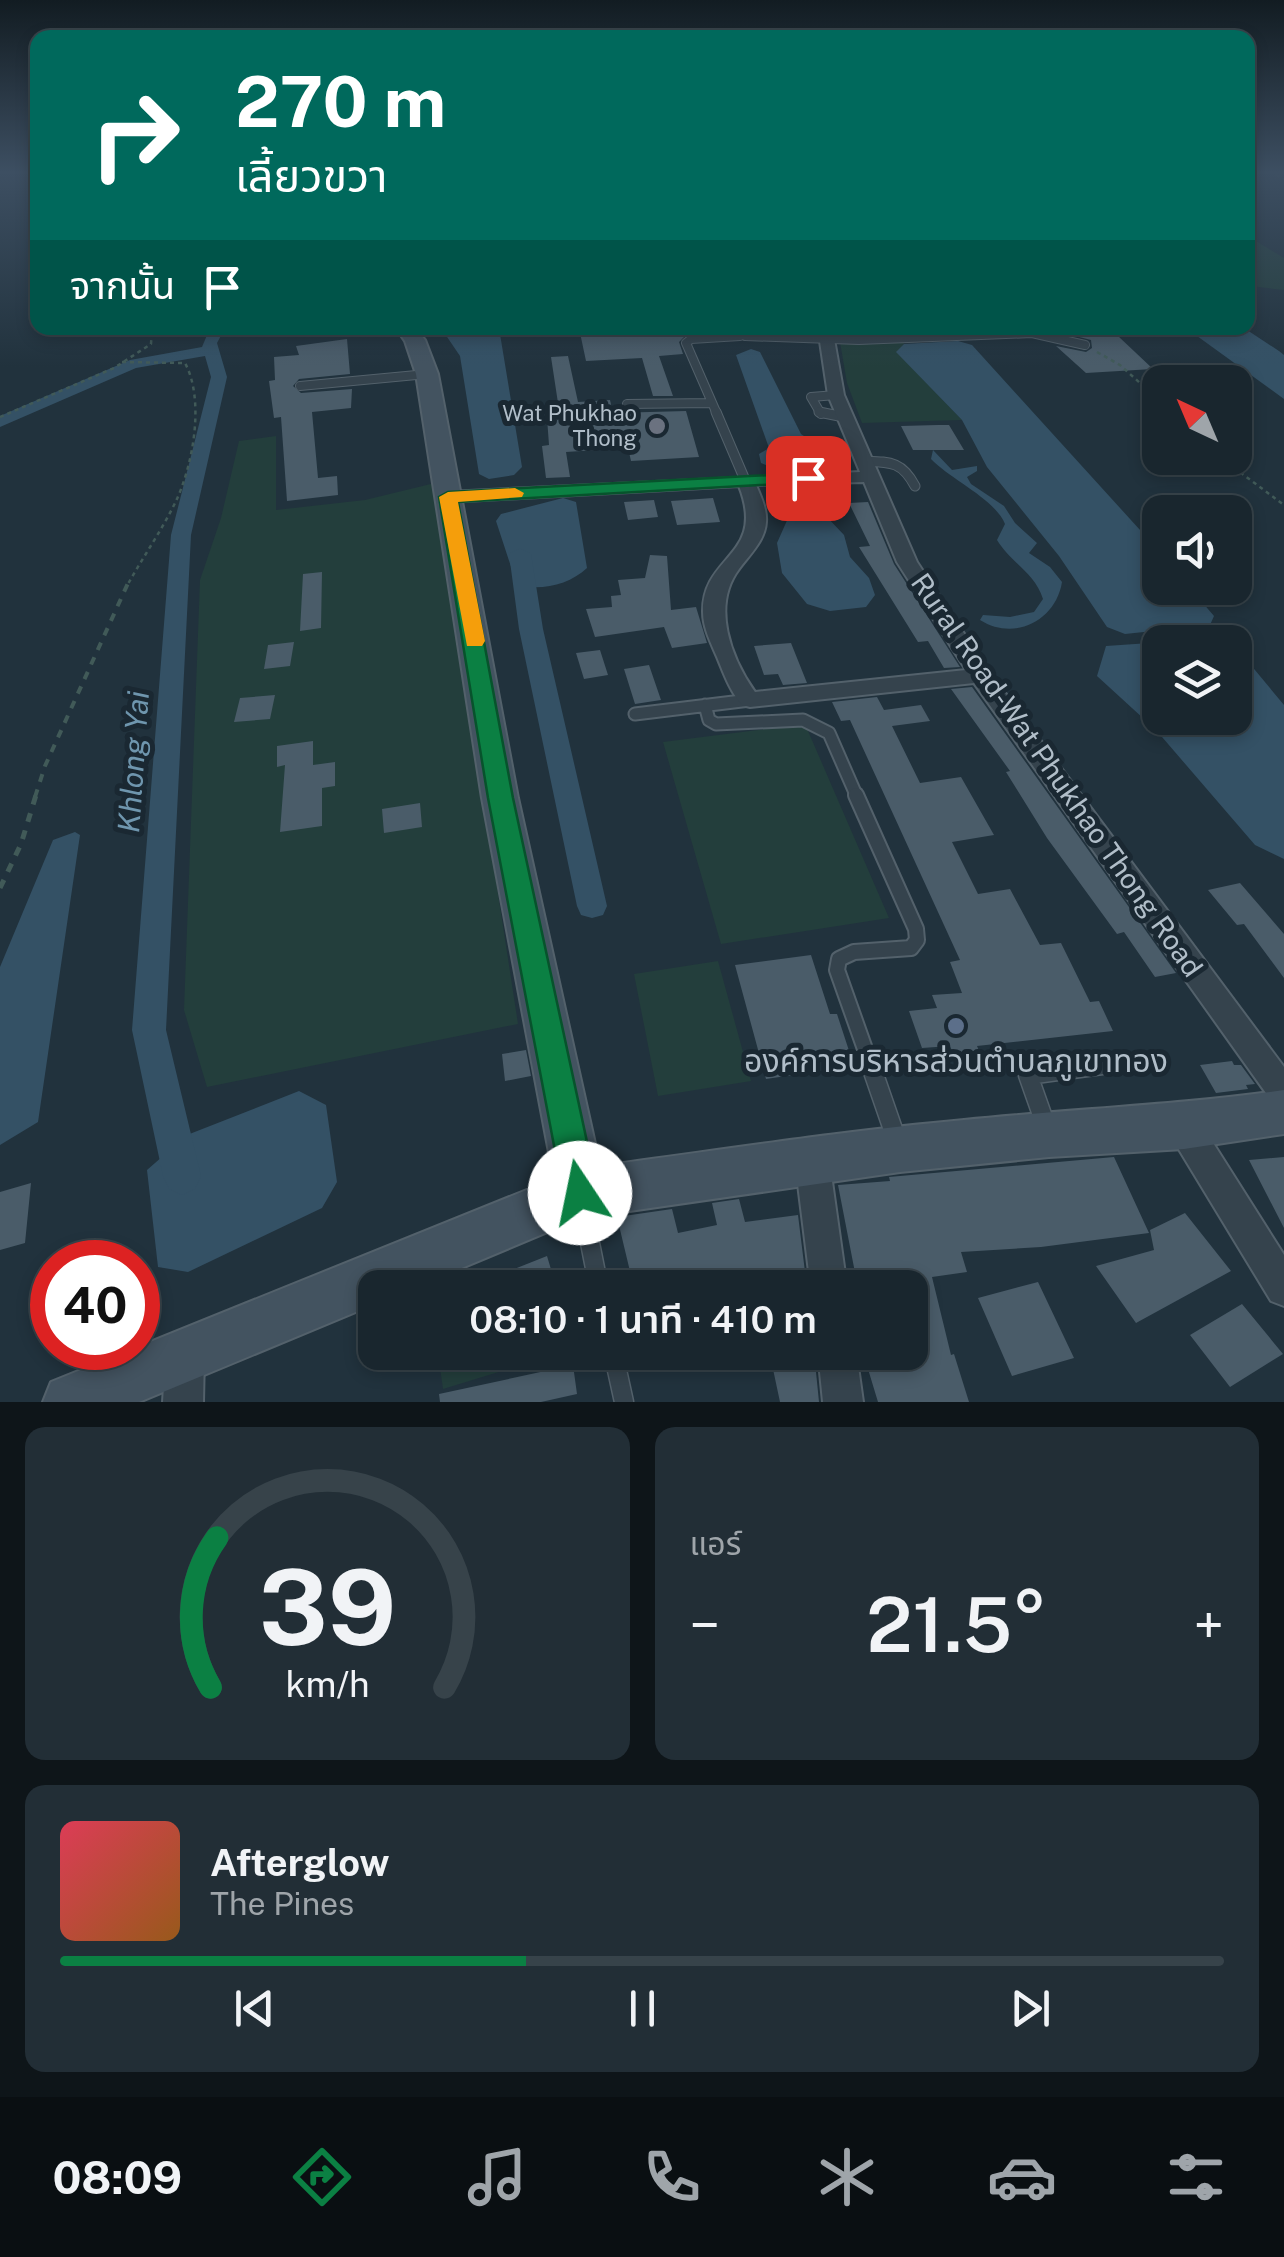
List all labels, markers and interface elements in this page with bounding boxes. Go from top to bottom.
text: 270 m [235,60,446,143]
icon: right [70,70,200,200]
text: เลี้ยวขวา [235,149,387,202]
icon: arrive [195,260,250,315]
text: จากนั้น [70,263,175,308]
north arrow [1142,365,1252,475]
map controls [1142,365,1252,735]
place label: Wat Phukhao Thong [502,400,637,451]
marker: Wat Phukhao Thong [646,415,668,437]
pin [766,436,851,521]
icon: arrive [781,451,836,506]
button: sound [1142,495,1252,605]
street label: Rural Road-Wat Phukhao Thong Road [905,567,1210,983]
button: layers [1142,625,1252,735]
water label: Khlong Yai [110,689,156,834]
marker: องค์การบริหารส่วนตำบลภูเขาทอง [945,1015,967,1037]
place label: องค์การบริหารส่วนตำบลภูเขาทอง [744,1042,1168,1081]
position arrow [528,1141,632,1245]
speed limit sign: 40 [30,1240,160,1370]
text: 08:10 · 1 นาที · 410 m [469,1297,817,1342]
text: แอร์ [690,1525,741,1562]
text: 39 [259,1546,396,1668]
text: 21.5° [866,1581,1047,1669]
text: − [690,1593,720,1657]
text: + [1193,1593,1224,1657]
text: km/h [285,1663,369,1705]
text: Afterglow [210,1840,390,1885]
text: The Pines [210,1885,354,1922]
icon: previous [227,1981,282,2036]
icon: pause [615,1981,670,2036]
icon: next [1003,1981,1058,2036]
icon: directions [287,2142,357,2212]
icon: music [462,2142,532,2212]
icon: phone [637,2142,707,2212]
icon: climate [812,2142,882,2212]
icon: car [987,2142,1057,2212]
icon: filters [1161,2142,1231,2212]
text: 08:09 [52,2151,182,2204]

